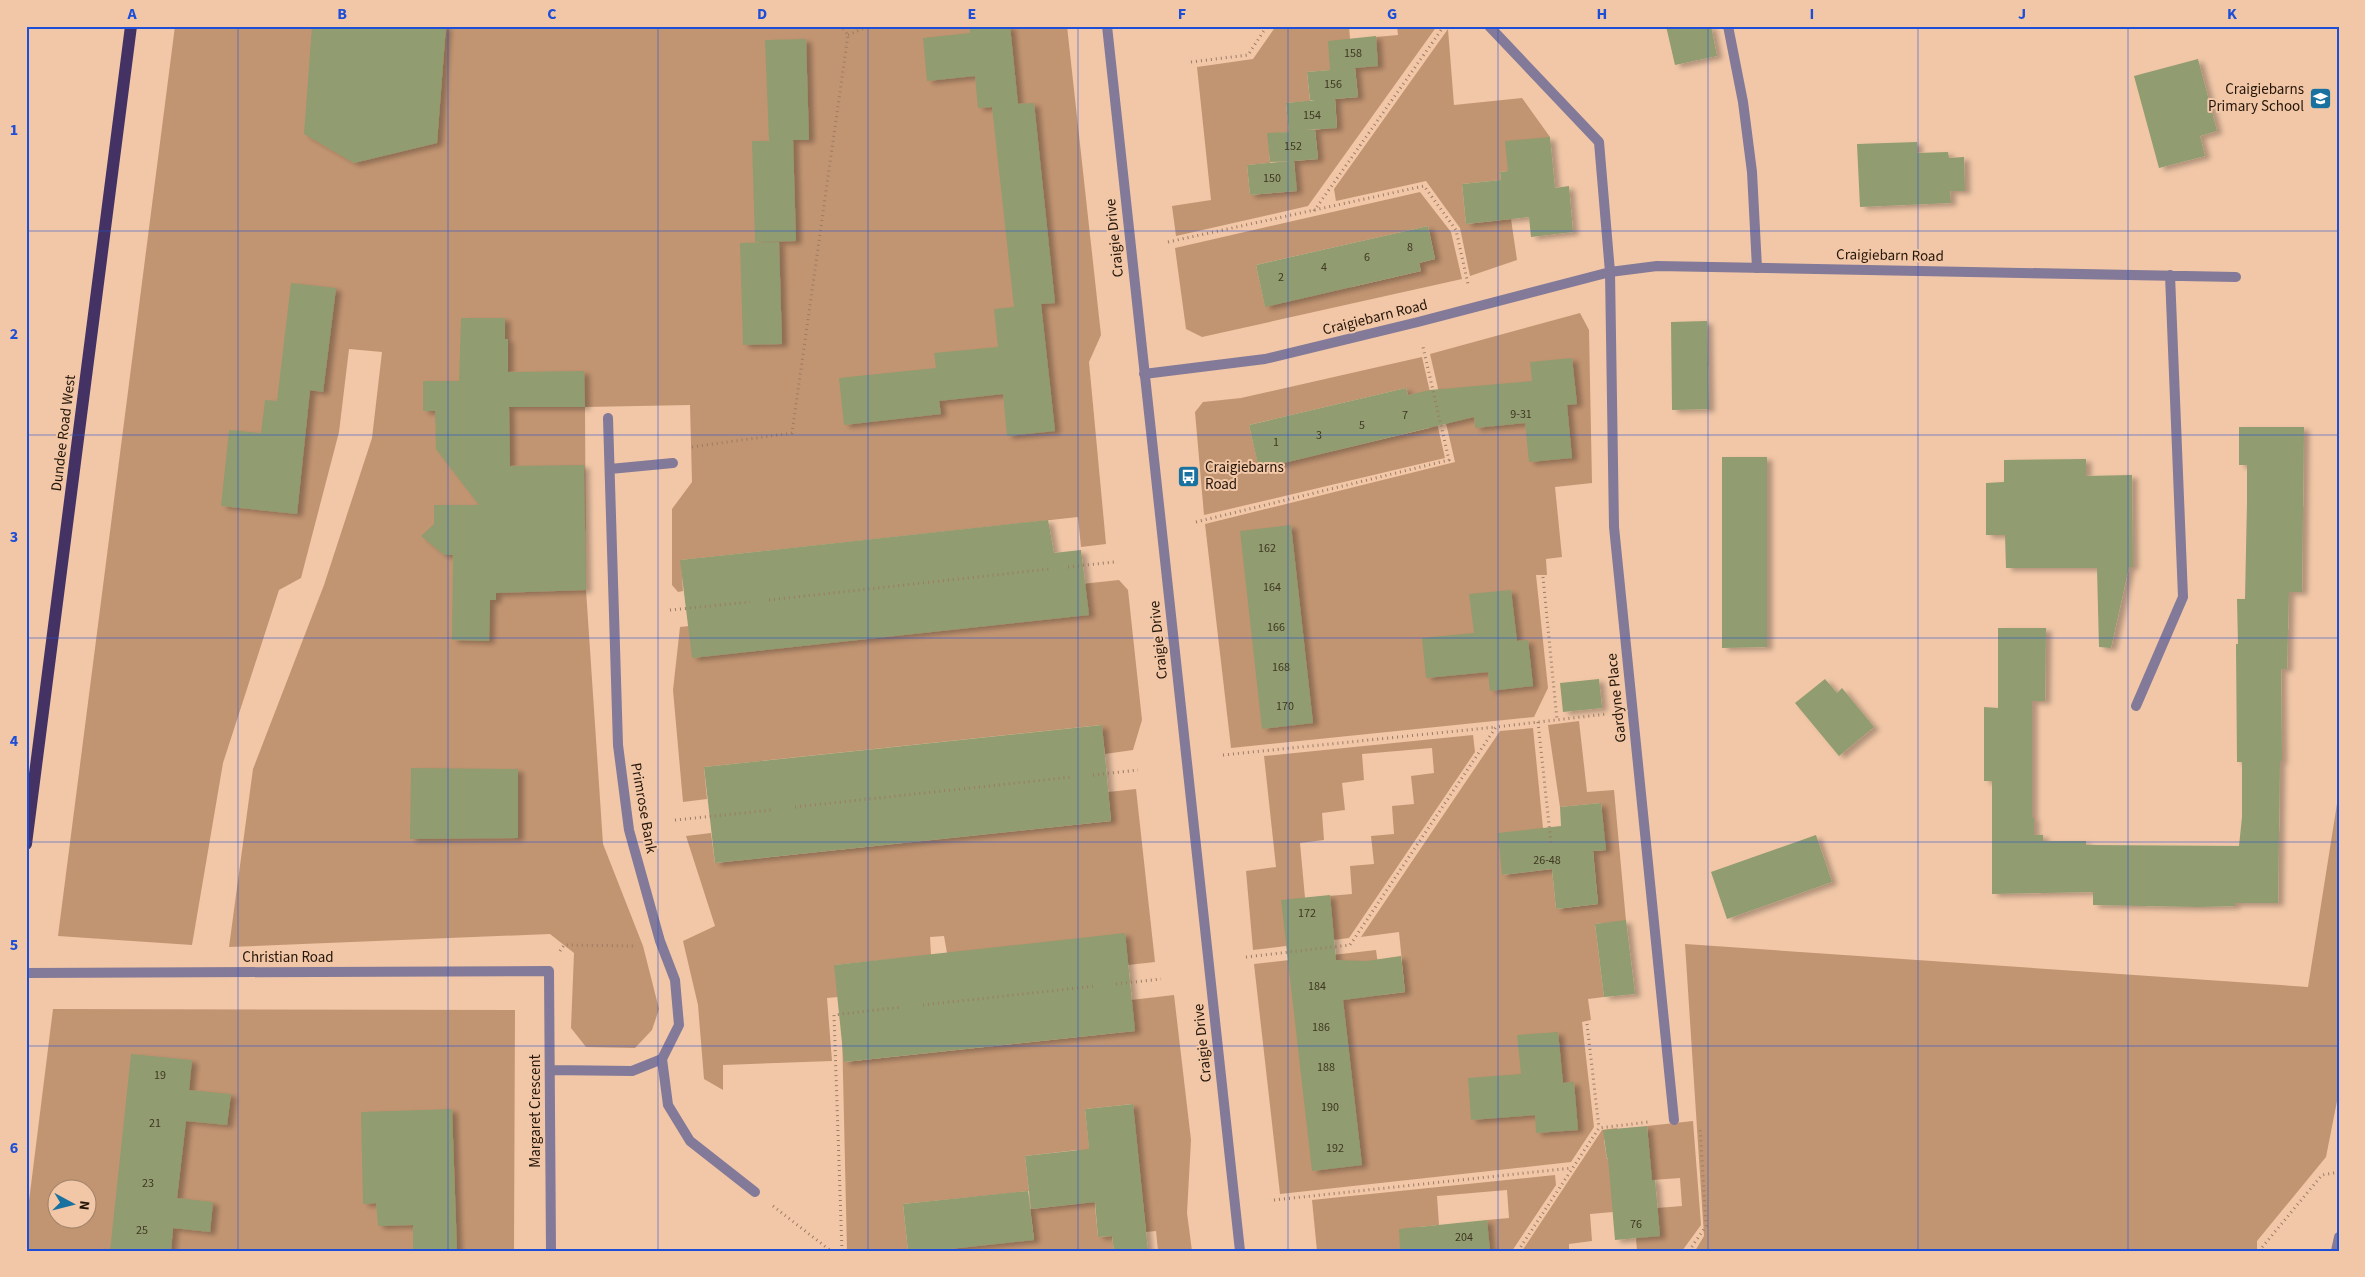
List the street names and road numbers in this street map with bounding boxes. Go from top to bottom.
street label: Craigie Drive [1100,198,1129,278]
street label: Craigiebarn Road [1836,244,1944,267]
street label: Craigiebarn Road [1320,294,1430,341]
street label: Dundee Road West [46,374,81,493]
street label: Craigie Drive [1144,600,1173,680]
street label: Gardyne Place [1601,652,1632,744]
street label: Primrose Bank [625,761,662,856]
street label: Christian Road [242,947,334,968]
street label: Craigie Drive [1188,1003,1217,1083]
street label: Margaret Crescent [525,1054,546,1168]

